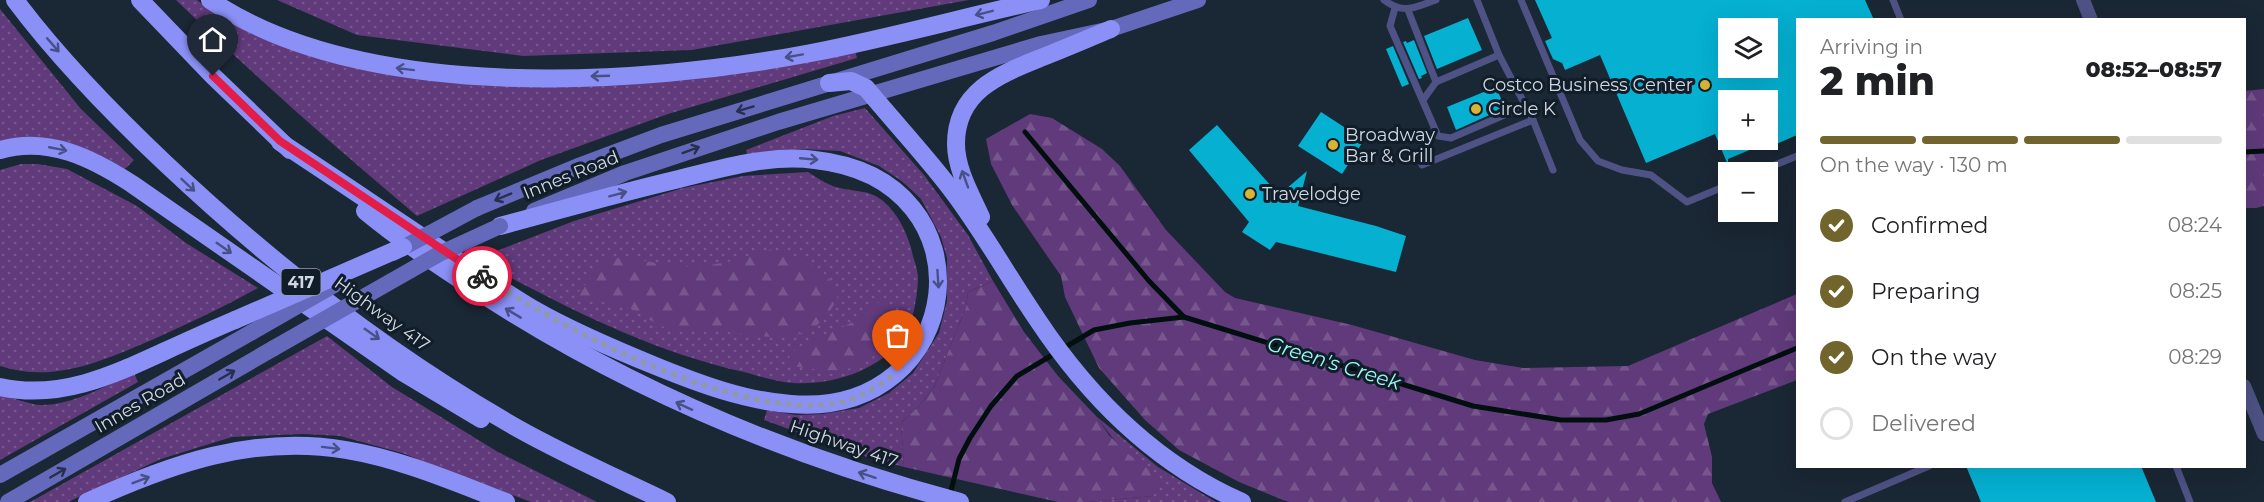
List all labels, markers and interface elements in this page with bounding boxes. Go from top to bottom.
one-way arrow [975,8,994,20]
pin [187,14,238,76]
map controls [1718,18,1778,222]
button: layers [1718,18,1778,78]
icon: home [196,23,229,56]
text: Arriving in [1820,35,1923,59]
one-way arrow [46,37,60,52]
one-way arrow [785,50,804,61]
text: 08:52–08:57 [2086,56,2222,83]
text: 2 min [1820,57,1935,105]
one-way arrow [396,63,416,74]
one-way arrow [591,71,611,82]
place label: Costco Business Center [1483,74,1693,96]
marker: Costco Business Center [1698,78,1712,92]
button: + [1718,90,1778,150]
place label: Circle K [1488,98,1556,120]
marker: Circle K [1469,102,1483,116]
one-way arrow [736,104,755,115]
place label: Broadway Bar & Grill [1345,124,1435,167]
marker: Broadway Bar & Grill [1326,138,1340,152]
one-way arrow [47,144,67,155]
one-way arrow [682,144,700,155]
street label: Innes Road [520,146,622,204]
text: On the way · 130 m [1820,153,2008,177]
one-way arrow [798,154,818,165]
button: − [1718,162,1778,222]
one-way arrow [958,170,969,189]
one-way arrow [180,178,195,192]
place label: Travelodge [1262,183,1361,205]
marker: Travelodge [1243,187,1257,201]
one-way arrow [608,188,627,200]
one-way arrow [494,192,512,203]
icon: check [1820,209,1853,242]
text: Confirmed [1871,212,1988,239]
text: 08:24 [2168,213,2222,237]
one-way arrow [216,242,232,254]
courier [452,246,512,306]
icon: bike [466,260,499,293]
one-way arrow [933,268,944,288]
road number: 417 [282,269,320,295]
street label: Highway 417 [330,272,434,356]
icon: check [1820,275,1853,308]
text: Preparing [1871,278,1980,305]
text: 08:25 [2169,279,2222,303]
one-way arrow [505,307,522,319]
pin [872,310,923,372]
icon: bag [881,319,914,352]
one-way arrow [364,328,380,340]
water label: Green's Creek [1264,331,1405,395]
icon: check [1820,341,1853,374]
text: On the way [1871,344,1996,371]
text: 08:29 [2168,345,2222,369]
street label: Innes Road [91,368,189,438]
one-way arrow [218,369,235,381]
one-way arrow [676,399,694,411]
text: Delivered [1871,410,1976,437]
street label: Highway 417 [787,415,901,473]
one-way arrow [321,443,341,454]
one-way arrow [49,467,67,478]
one-way arrow [858,468,877,479]
one-way arrow [132,473,150,484]

